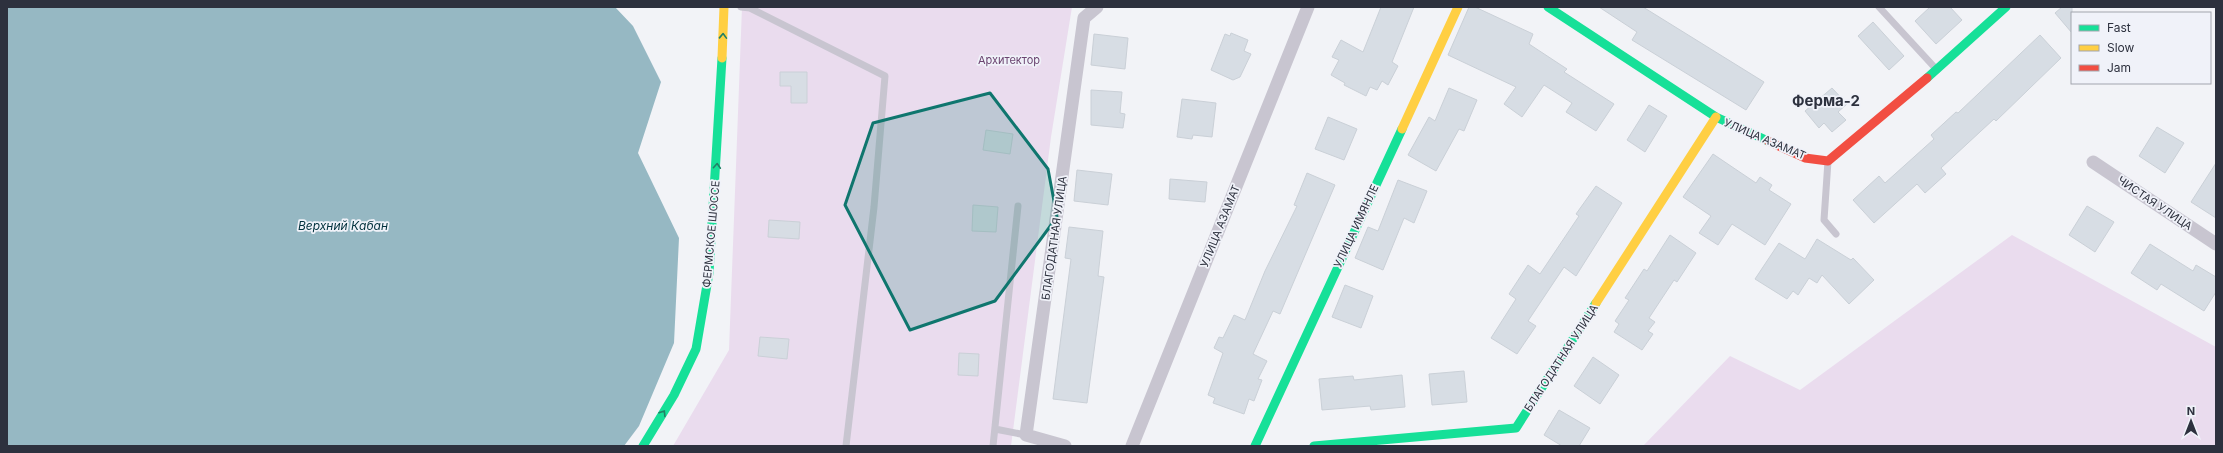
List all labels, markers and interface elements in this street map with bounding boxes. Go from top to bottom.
legend [2071,12,2211,84]
text: Fast [2107,20,2131,35]
one-way arrow [719,33,727,39]
text: Slow [2107,40,2135,55]
park label: Архитектор [978,53,1040,67]
text: Jam [2107,60,2131,75]
district label: Ферма-2 [1792,91,1860,110]
street label: УЛИЦА АЗАМАТ [1722,115,1808,163]
one-way arrow [712,163,721,169]
street label: ЧИСТАЯ УЛИЦА [2115,173,2195,233]
street label: БЛАГОДАТНАЯ УЛИЦА [1038,175,1070,301]
street label: ФЕРМСКОЕ ШОССЕ [699,180,723,288]
street label: УЛИЦА ИМЯНЛЕ [1331,182,1381,270]
street label: УЛИЦА АЗАМАТ [1197,183,1243,269]
water label: Верхний Кабан [298,218,388,233]
street label: БЛАГОДАТНАЯ УЛИЦА [1521,301,1601,414]
north arrow [2171,401,2211,441]
text: N [2187,404,2195,418]
one-way arrow [659,410,666,417]

